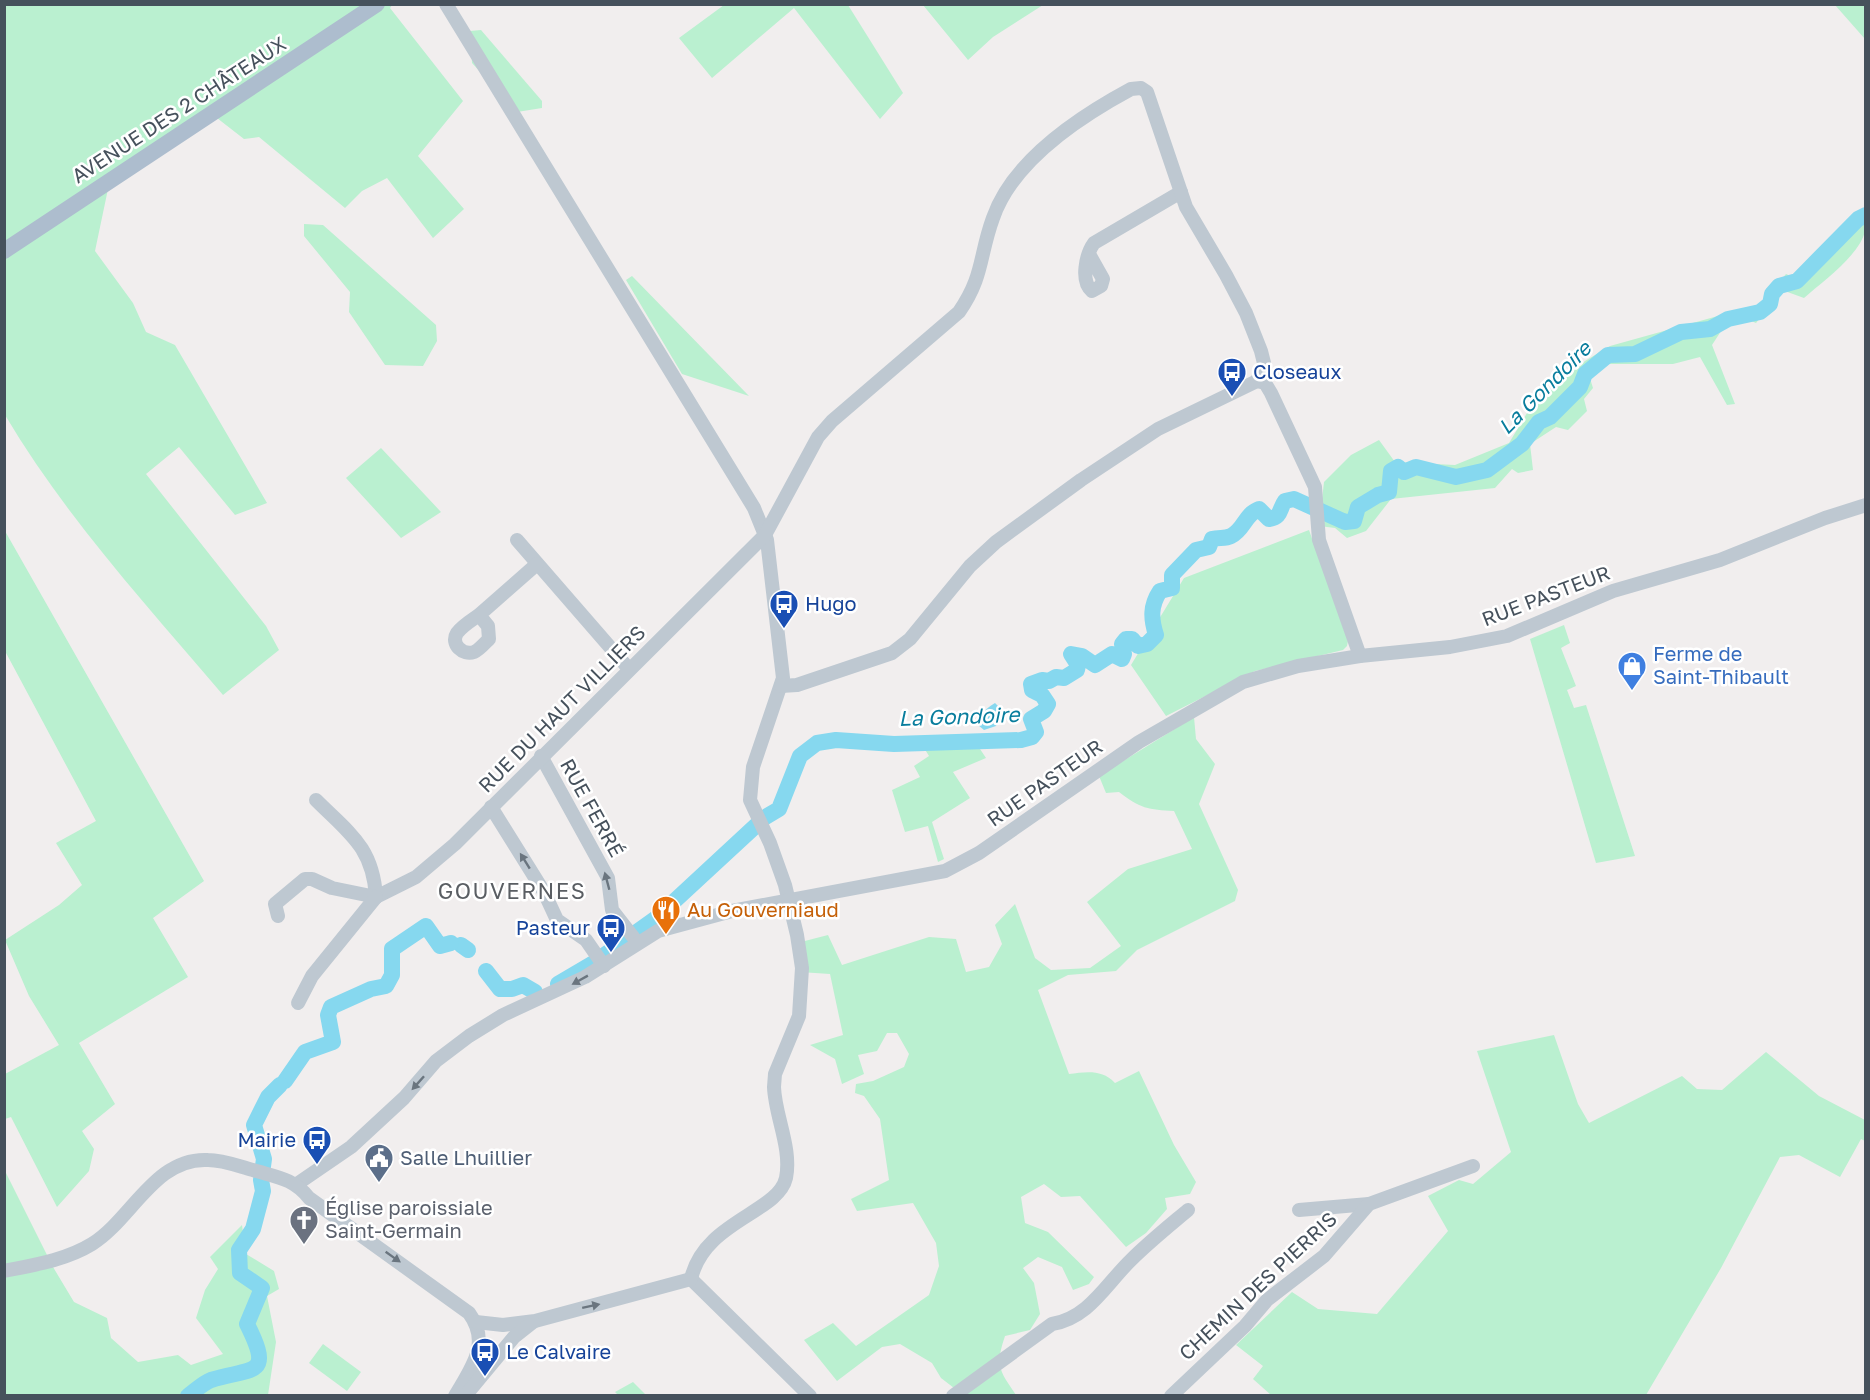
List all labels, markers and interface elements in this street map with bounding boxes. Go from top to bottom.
street label: AVENUE DES 2 CHÂTEAUX [67,31,290,187]
water label: La Gondoire [1492,334,1598,439]
bus stop icon: Closeaux [1216,356,1248,398]
place label: Closeaux [1253,359,1341,383]
street label: RUE PASTEUR [1478,560,1613,631]
bus stop icon: Hugo [768,588,800,630]
place label: Hugo [805,591,857,615]
street label: RUE DU HAUT VILLIERS [473,620,650,797]
place label: Ferme de Saint-Thibault [1653,641,1789,688]
shop icon: Ferme de Saint-Thibault [1616,650,1648,692]
water label: La Gondoire [898,701,1022,731]
street label: RUE PASTEUR [982,734,1107,831]
street label: RUE FERRÉ [556,754,630,861]
one-way arrow [519,853,530,870]
one-way arrow [602,872,612,890]
district label: GOUVERNES [438,877,586,904]
restaurant icon: Au Gouverniaud [650,894,682,936]
place label: Au Gouverniaud [687,897,839,921]
bus stop icon: Pasteur [595,912,627,954]
place label: Pasteur [516,915,590,939]
one-way arrow [572,975,589,985]
one-way arrow [412,1075,425,1090]
bus stop icon: Mairie [301,1124,333,1166]
place label: Mairie [237,1127,296,1151]
public building icon: Salle Lhuillier [363,1142,395,1184]
place label: Salle Lhuillier [400,1145,532,1169]
place label: Église paroissiale Saint-Germain [325,1195,492,1242]
church icon: Église paroissiale Saint-Germain [288,1204,320,1246]
street label: CHEMIN DES PIERRIS [1174,1206,1341,1364]
one-way arrow [385,1251,401,1262]
one-way arrow [582,1301,601,1310]
bus stop icon: Le Calvaire [469,1336,501,1378]
place label: Le Calvaire [506,1339,611,1363]

